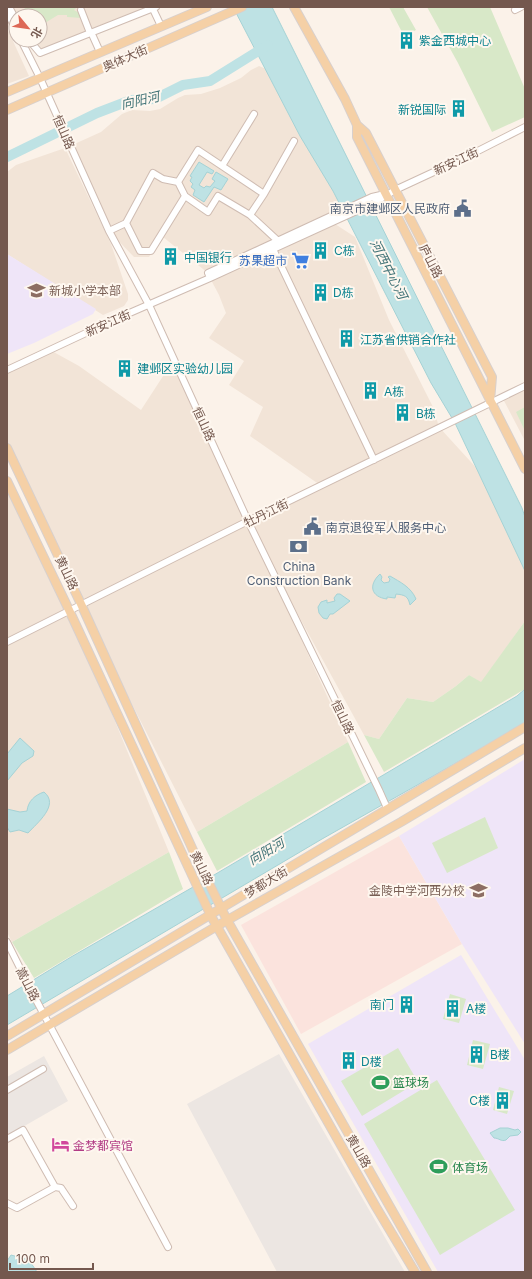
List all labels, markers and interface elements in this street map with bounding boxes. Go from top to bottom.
north arrow [8,8,48,48]
text: 北 [28,25,46,41]
building icon: 紫金西城中心 [396,30,416,50]
place label: 紫金西城中心 [419,33,491,48]
street label: 奥体大街 [100,41,150,75]
water label: 向阳河 [119,87,164,112]
building icon: 新锐国际 [449,99,469,119]
place label: 新锐国际 [398,102,446,117]
street label: 恒山路 [50,112,78,152]
street label: 新安江街 [431,144,481,178]
public building icon: 南京市建邺区人民政府 [453,198,473,218]
place label: 南京市建邺区人民政府 [330,201,450,216]
water label: 河西中心河 [367,236,412,304]
building icon: C栋 [311,240,331,260]
street label: 庐山路 [416,242,446,280]
place label: C栋 [334,243,355,258]
building icon: 中国银行 [161,247,181,267]
place label: 中国银行 [184,250,232,265]
supermarket icon: 苏果超市 [290,250,310,270]
place label: 苏果超市 [239,253,287,268]
school or university icon: 新城小学本部 [26,280,46,300]
building icon: D栋 [310,282,330,302]
place label: 新城小学本部 [49,283,121,298]
place label: D栋 [333,285,354,300]
street label: 新安江街 [83,306,133,340]
building icon: 江苏省供销合作社 [337,329,357,349]
place label: 江苏省供销合作社 [360,332,456,347]
building icon: 建邺区实验幼儿园 [114,358,134,378]
place label: 建邺区实验幼儿园 [137,361,233,376]
building icon: A栋 [361,381,381,401]
place label: A栋 [384,384,404,399]
building icon: B栋 [393,403,413,423]
street label: 恒山路 [190,405,218,443]
place label: B栋 [416,406,436,421]
street label: 牡丹江街 [241,496,291,530]
public building icon: 南京退役军人服务中心 [303,517,323,537]
place label: 南京退役军人服务中心 [326,520,446,535]
bank icon: China Construction Bank [289,537,309,557]
street label: 黄山路 [52,554,82,592]
place label: China Construction Bank [247,559,352,588]
street label: 恒山路 [328,698,358,736]
water label: 向阳河 [245,833,289,868]
street label: 黄山路 [187,849,217,887]
street label: 梦都大街 [242,863,290,901]
school or university icon: 金陵中学河西分校 [468,880,488,900]
place label: 金陵中学河西分校 [369,883,465,898]
street label: 嵩山路 [13,965,43,1003]
building icon: 南门 [397,994,417,1014]
place label: 南门 [370,997,394,1012]
building icon: A楼 [443,998,463,1018]
place label: A楼 [466,1001,486,1016]
building icon: B楼 [467,1044,487,1064]
place label: B楼 [490,1047,510,1062]
building icon: D楼 [338,1051,358,1071]
place label: D楼 [361,1054,382,1069]
sports icon: 篮球场 [370,1072,390,1092]
place label: 篮球场 [393,1075,429,1090]
building icon: C楼 [493,1090,513,1110]
place label: C楼 [469,1093,490,1108]
street label: 黄山路 [344,1132,374,1170]
hotel icon: 金梦都宾馆 [50,1135,70,1155]
place label: 金梦都宾馆 [73,1138,133,1153]
sports icon: 体育场 [429,1157,449,1177]
place label: 体育场 [452,1160,488,1175]
scale bar [10,1245,93,1271]
text: 100 m [16,1251,50,1266]

